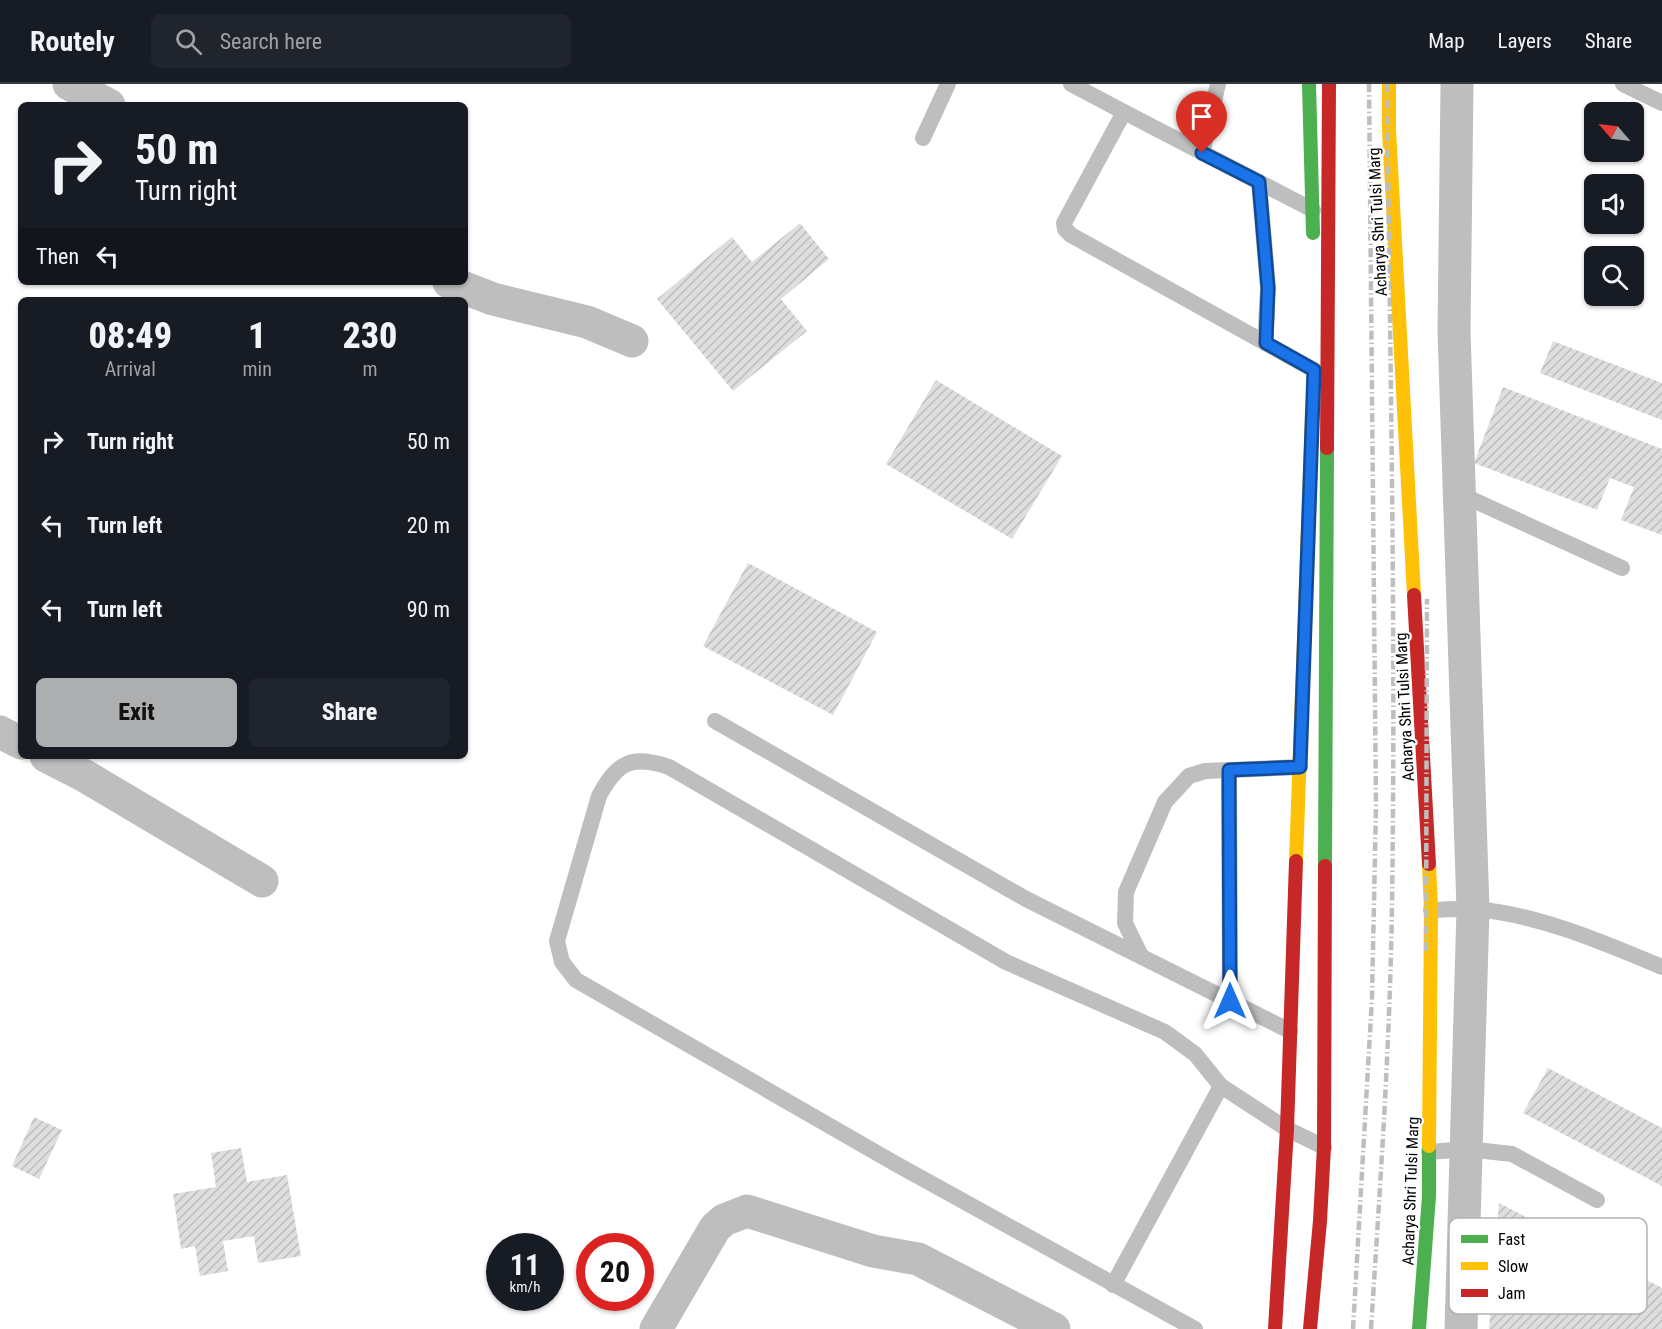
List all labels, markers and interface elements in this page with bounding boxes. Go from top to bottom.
search box [151,14,571,68]
text: Routely [30,25,115,58]
icon: search [172,25,205,58]
text: Search here [220,29,322,54]
text: Map [1428,29,1465,53]
text: Layers [1498,29,1552,53]
text: Share [1585,29,1632,53]
pin [1176,91,1227,153]
icon: arrive [1185,100,1218,133]
north arrow [1584,102,1644,162]
map controls [1584,102,1644,306]
text: 50 m [135,125,218,174]
icon: right [36,126,114,204]
street label: Acharya Shri Tulsi Marg [1364,147,1391,297]
button: sound [1584,174,1644,234]
text: Turn right [135,175,237,207]
icon: left [91,240,124,273]
text: Then [36,244,79,269]
button: search [1584,246,1644,306]
text: 08:49 [89,315,172,357]
text: 1 [248,315,266,357]
text: 230 [342,315,397,357]
text: Arrival [105,357,156,381]
text: min [243,357,272,381]
text: m [362,357,377,381]
icon: right [36,425,69,458]
text: Turn right [87,429,174,454]
text: 50 m [407,429,450,454]
icon: left [36,509,69,542]
text: Turn left [87,513,162,538]
text: 20 m [407,513,450,538]
icon: left [36,593,69,626]
text: Turn left [87,597,162,622]
text: 90 m [407,597,450,622]
street label: Acharya Shri Tulsi Marg [1391,632,1418,782]
button: Exit [36,678,237,747]
button: Share [249,678,450,747]
position arrow [1198,969,1262,1033]
street label: Acharya Shri Tulsi Marg [1398,1116,1423,1266]
legend [1449,1218,1647,1314]
text: Fast [1498,1230,1525,1249]
speed limit sign: 20 [576,1233,654,1311]
text: 11 [510,1247,540,1282]
text: Slow [1498,1257,1528,1276]
text: km/h [510,1278,540,1296]
text: Jam [1498,1284,1525,1303]

